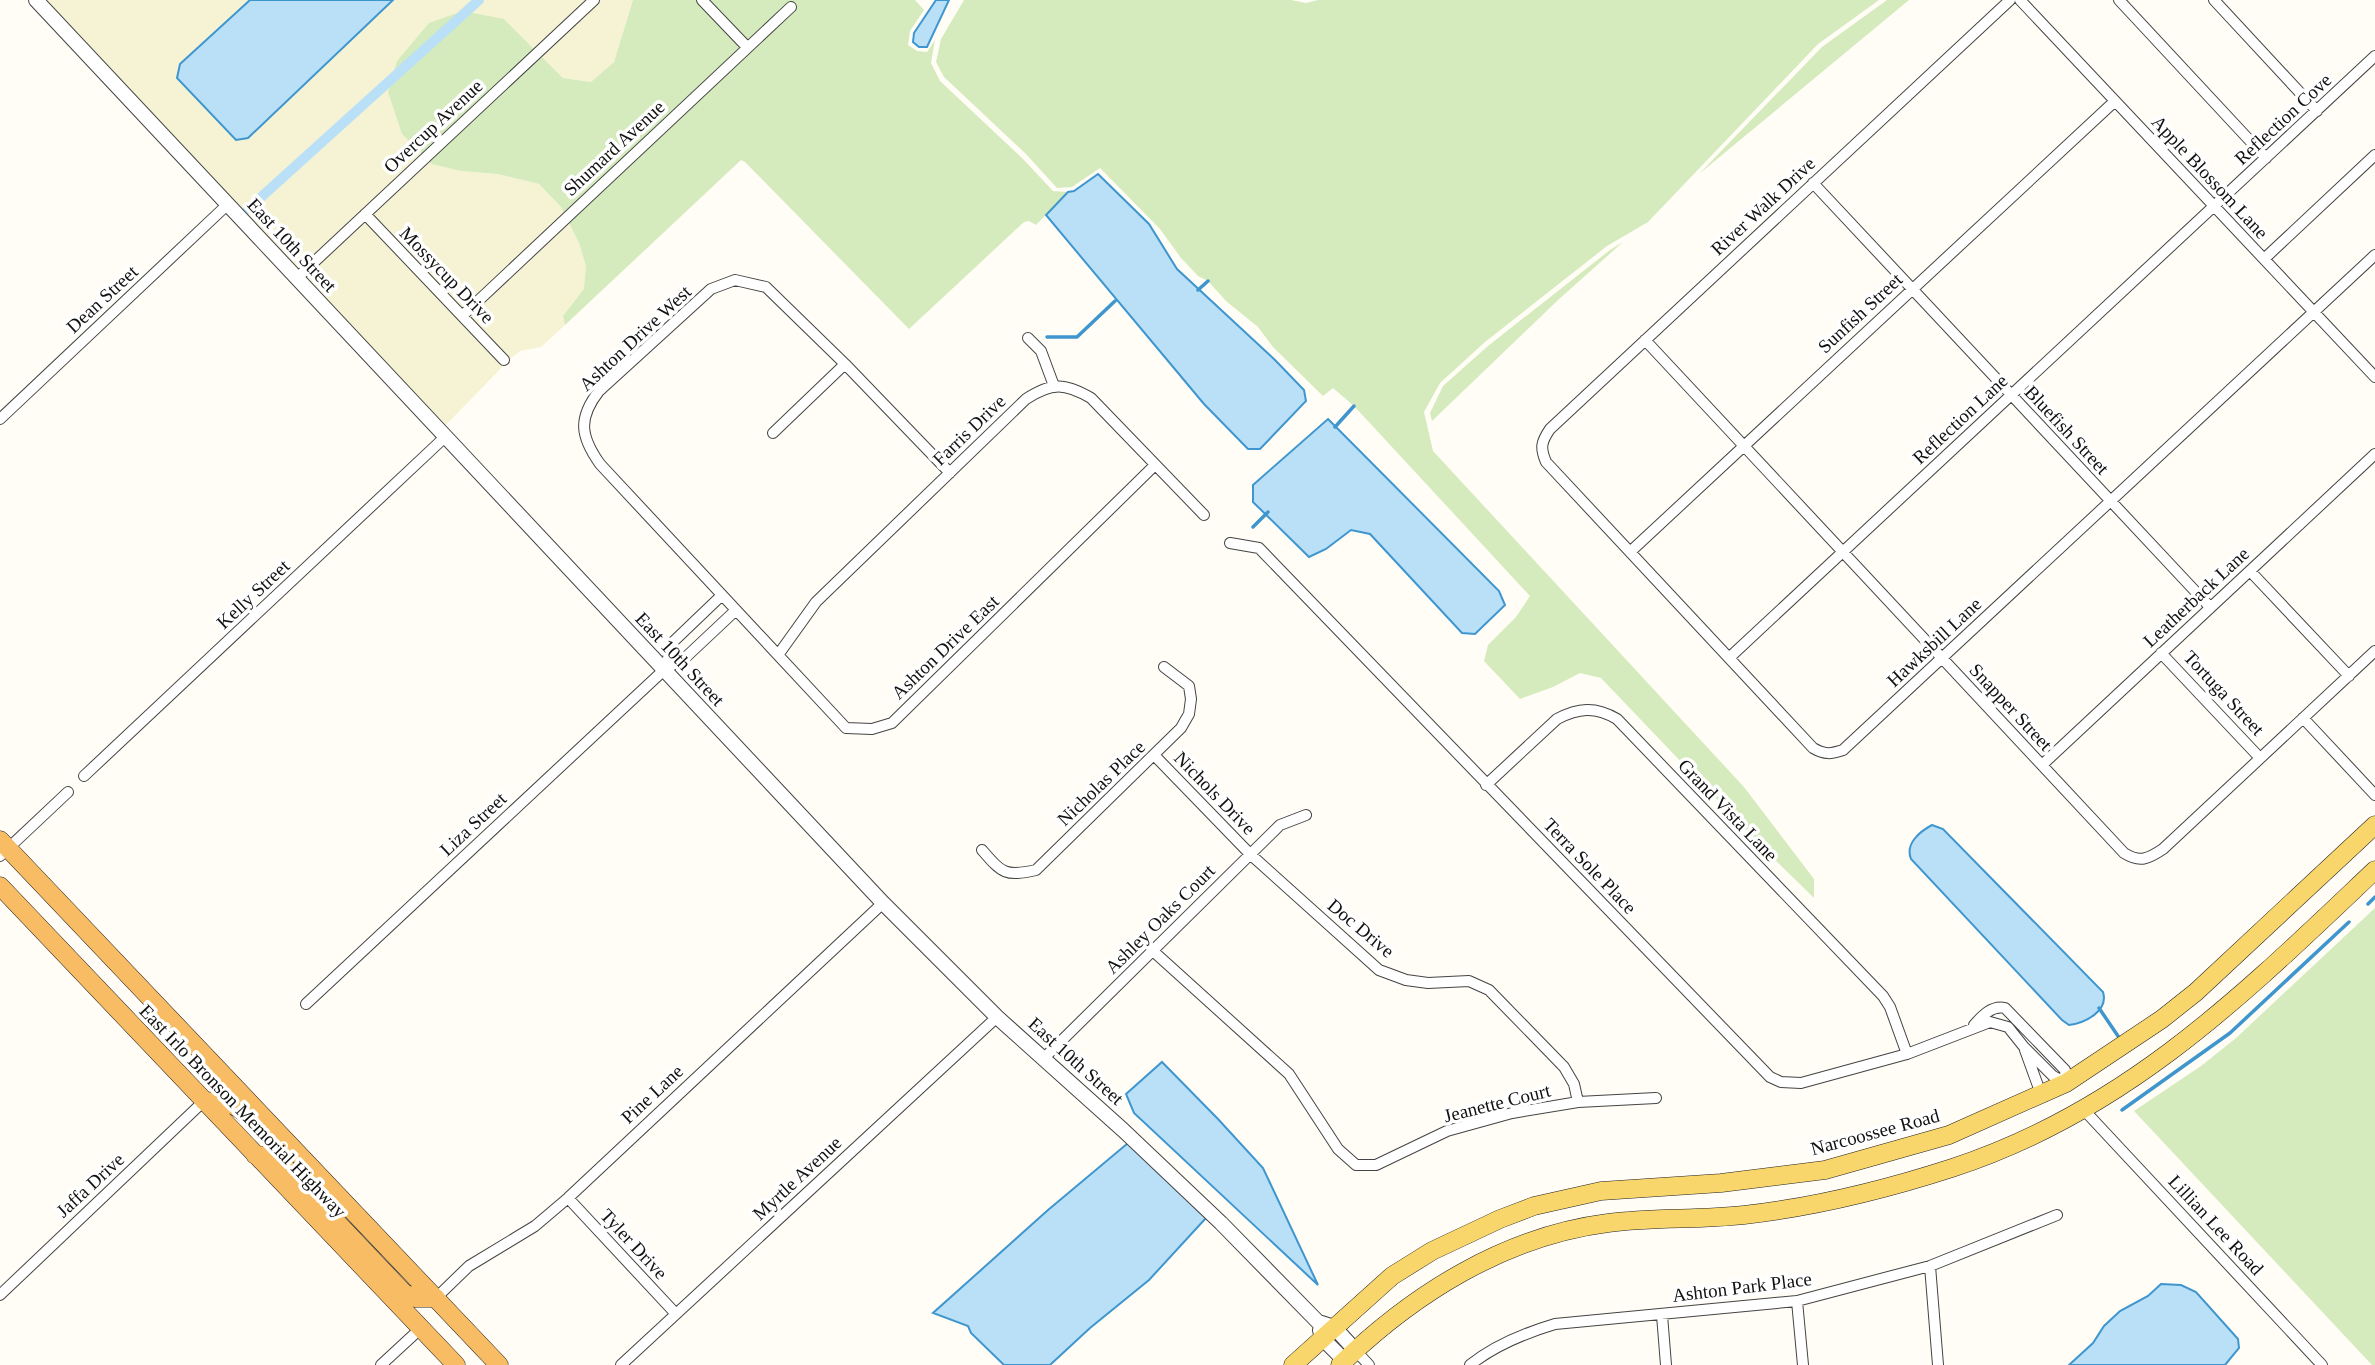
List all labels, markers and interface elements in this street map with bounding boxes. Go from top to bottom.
street label: Reflection Cove [2230,69,2336,169]
street label: Overcup Avenue [379,75,487,177]
street label: Shumard Avenue [559,96,669,200]
street label: Apple Blossom Lane [2148,111,2272,243]
street label: River Walk Drive [1707,153,1819,259]
street label: East 10th Street [243,194,341,297]
street label: Mossycup Drive [396,222,498,328]
street label: Dean Street [62,260,142,337]
street label: Sunfish Street [1814,268,1907,357]
street label: Ashton Drive West [575,280,696,395]
street label: Reflection Lane [1908,370,2012,468]
street label: Bluefish Street [2021,381,2114,479]
street label: Farris Drive [928,390,1010,470]
street label: Leatherback Lane [2139,543,2253,651]
street label: Kelly Street [212,555,294,633]
street label: Ashton Drive East [887,590,1003,703]
street label: Hawksbill Lane [1883,593,1985,691]
street label: East 10th Street [631,608,729,711]
street label: Tortuga Street [2180,646,2269,740]
street label: Snapper Street [1965,659,2057,755]
street label: Nicholas Place [1053,736,1149,830]
street label: Nichols Drive [1170,747,1260,839]
street label: Grand Vista Lane [1674,755,1782,865]
street label: Liza Street [436,788,511,860]
street label: Terra Sole Place [1539,814,1641,918]
street label: Ashley Oaks Court [1101,860,1219,978]
street label: Doc Drive [1324,894,1398,962]
street label: East Irlo Bronson Memorial Highway [135,1000,351,1222]
street label: East 10th Street [1024,1013,1128,1110]
street label: Pine Lane [617,1060,687,1128]
street label: Jeanette Court [1441,1079,1553,1126]
street label: Narcoossee Road [1808,1105,1942,1159]
street label: Myrtle Avenue [748,1132,846,1224]
street label: Jaffa Drive [52,1148,128,1222]
street label: Lillian Lee Road [2164,1171,2268,1280]
street label: Tyler Drive [596,1205,672,1283]
street label: Ashton Park Place [1671,1268,1813,1306]

